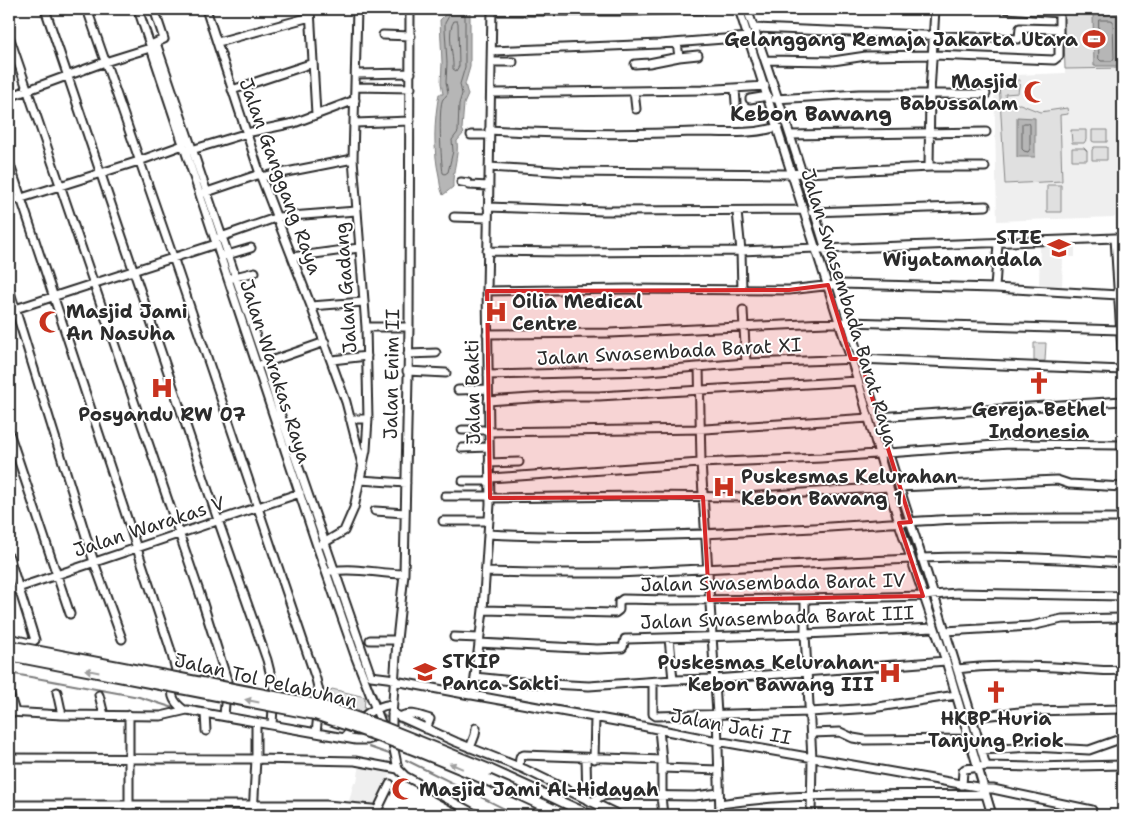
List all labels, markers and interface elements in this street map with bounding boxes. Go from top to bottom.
sports icon: Gelanggang Remaja Jakarta Utara [1081,26,1107,52]
place label: Gelanggang Remaja Jakarta Utara [724,27,1078,52]
place label: Masjid Babussalam [900,69,1018,116]
street label: Jalan Ganggang Raya [233,74,328,278]
mosque icon: Masjid Babussalam [1022,79,1048,105]
district label: Kebon Bawang [730,100,892,128]
street label: Jalan Swasembada Barat Raya [795,165,904,449]
street label: Jalan Gadang [328,221,363,354]
place label: STIE Wiyatamandala [883,225,1042,272]
school or university icon: STIE Wiyatamandala [1046,235,1072,261]
street label: Jalan Warakas Raya [234,276,317,466]
place label: Oilia Medical Centre [512,289,643,336]
place label: Masjid Jami An Nasuha [66,299,187,346]
hospital icon: Oilia Medical Centre [483,299,509,325]
mosque icon: Masjid Jami An Nasuha [37,309,63,335]
street label: Jalan Enim II [378,309,405,440]
street label: Jalan Swasembada Barat XI [536,332,802,371]
street label: Jalan Bakti [459,339,486,445]
church icon: Gereja Bethel Indonesia [1026,370,1052,396]
hospital icon: Posyandu RW 07 [149,375,175,401]
place label: Gereja Bethel Indonesia [972,397,1107,444]
place label: Posyandu RW 07 [78,402,246,427]
place label: Puskesmas Kelurahan Kebon Bawang 1 [741,464,958,511]
hospital icon: Puskesmas Kelurahan Kebon Bawang 1 [711,474,737,500]
street label: Jalan Warakas V [70,490,228,563]
street label: Jalan Swasembada Barat IV [640,568,906,597]
street label: Jalan Swasembada Barat III [640,600,914,635]
street label: Jalan Tol Pelabuhan [172,647,360,714]
place label: STKIP Panca Sakti [442,649,559,696]
place label: Puskesmas Kelurahan Kebon Bawang III [658,650,874,697]
school or university icon: STKIP Panca Sakti [412,659,438,685]
hospital icon: Puskesmas Kelurahan Kebon Bawang III [877,660,903,686]
one-way arrow [85,667,100,675]
church icon: HKBP Huria Tanjung Priok [983,679,1009,705]
one-way arrow [244,697,259,705]
street label: Jalan Jati II [668,703,793,750]
place label: HKBP Huria Tanjung Priok [928,706,1064,753]
one-way arrow [449,762,463,770]
mosque icon: Masjid Jami Al-Hidayah [390,776,416,802]
place label: Masjid Jami Al-Hidayah [419,777,659,802]

